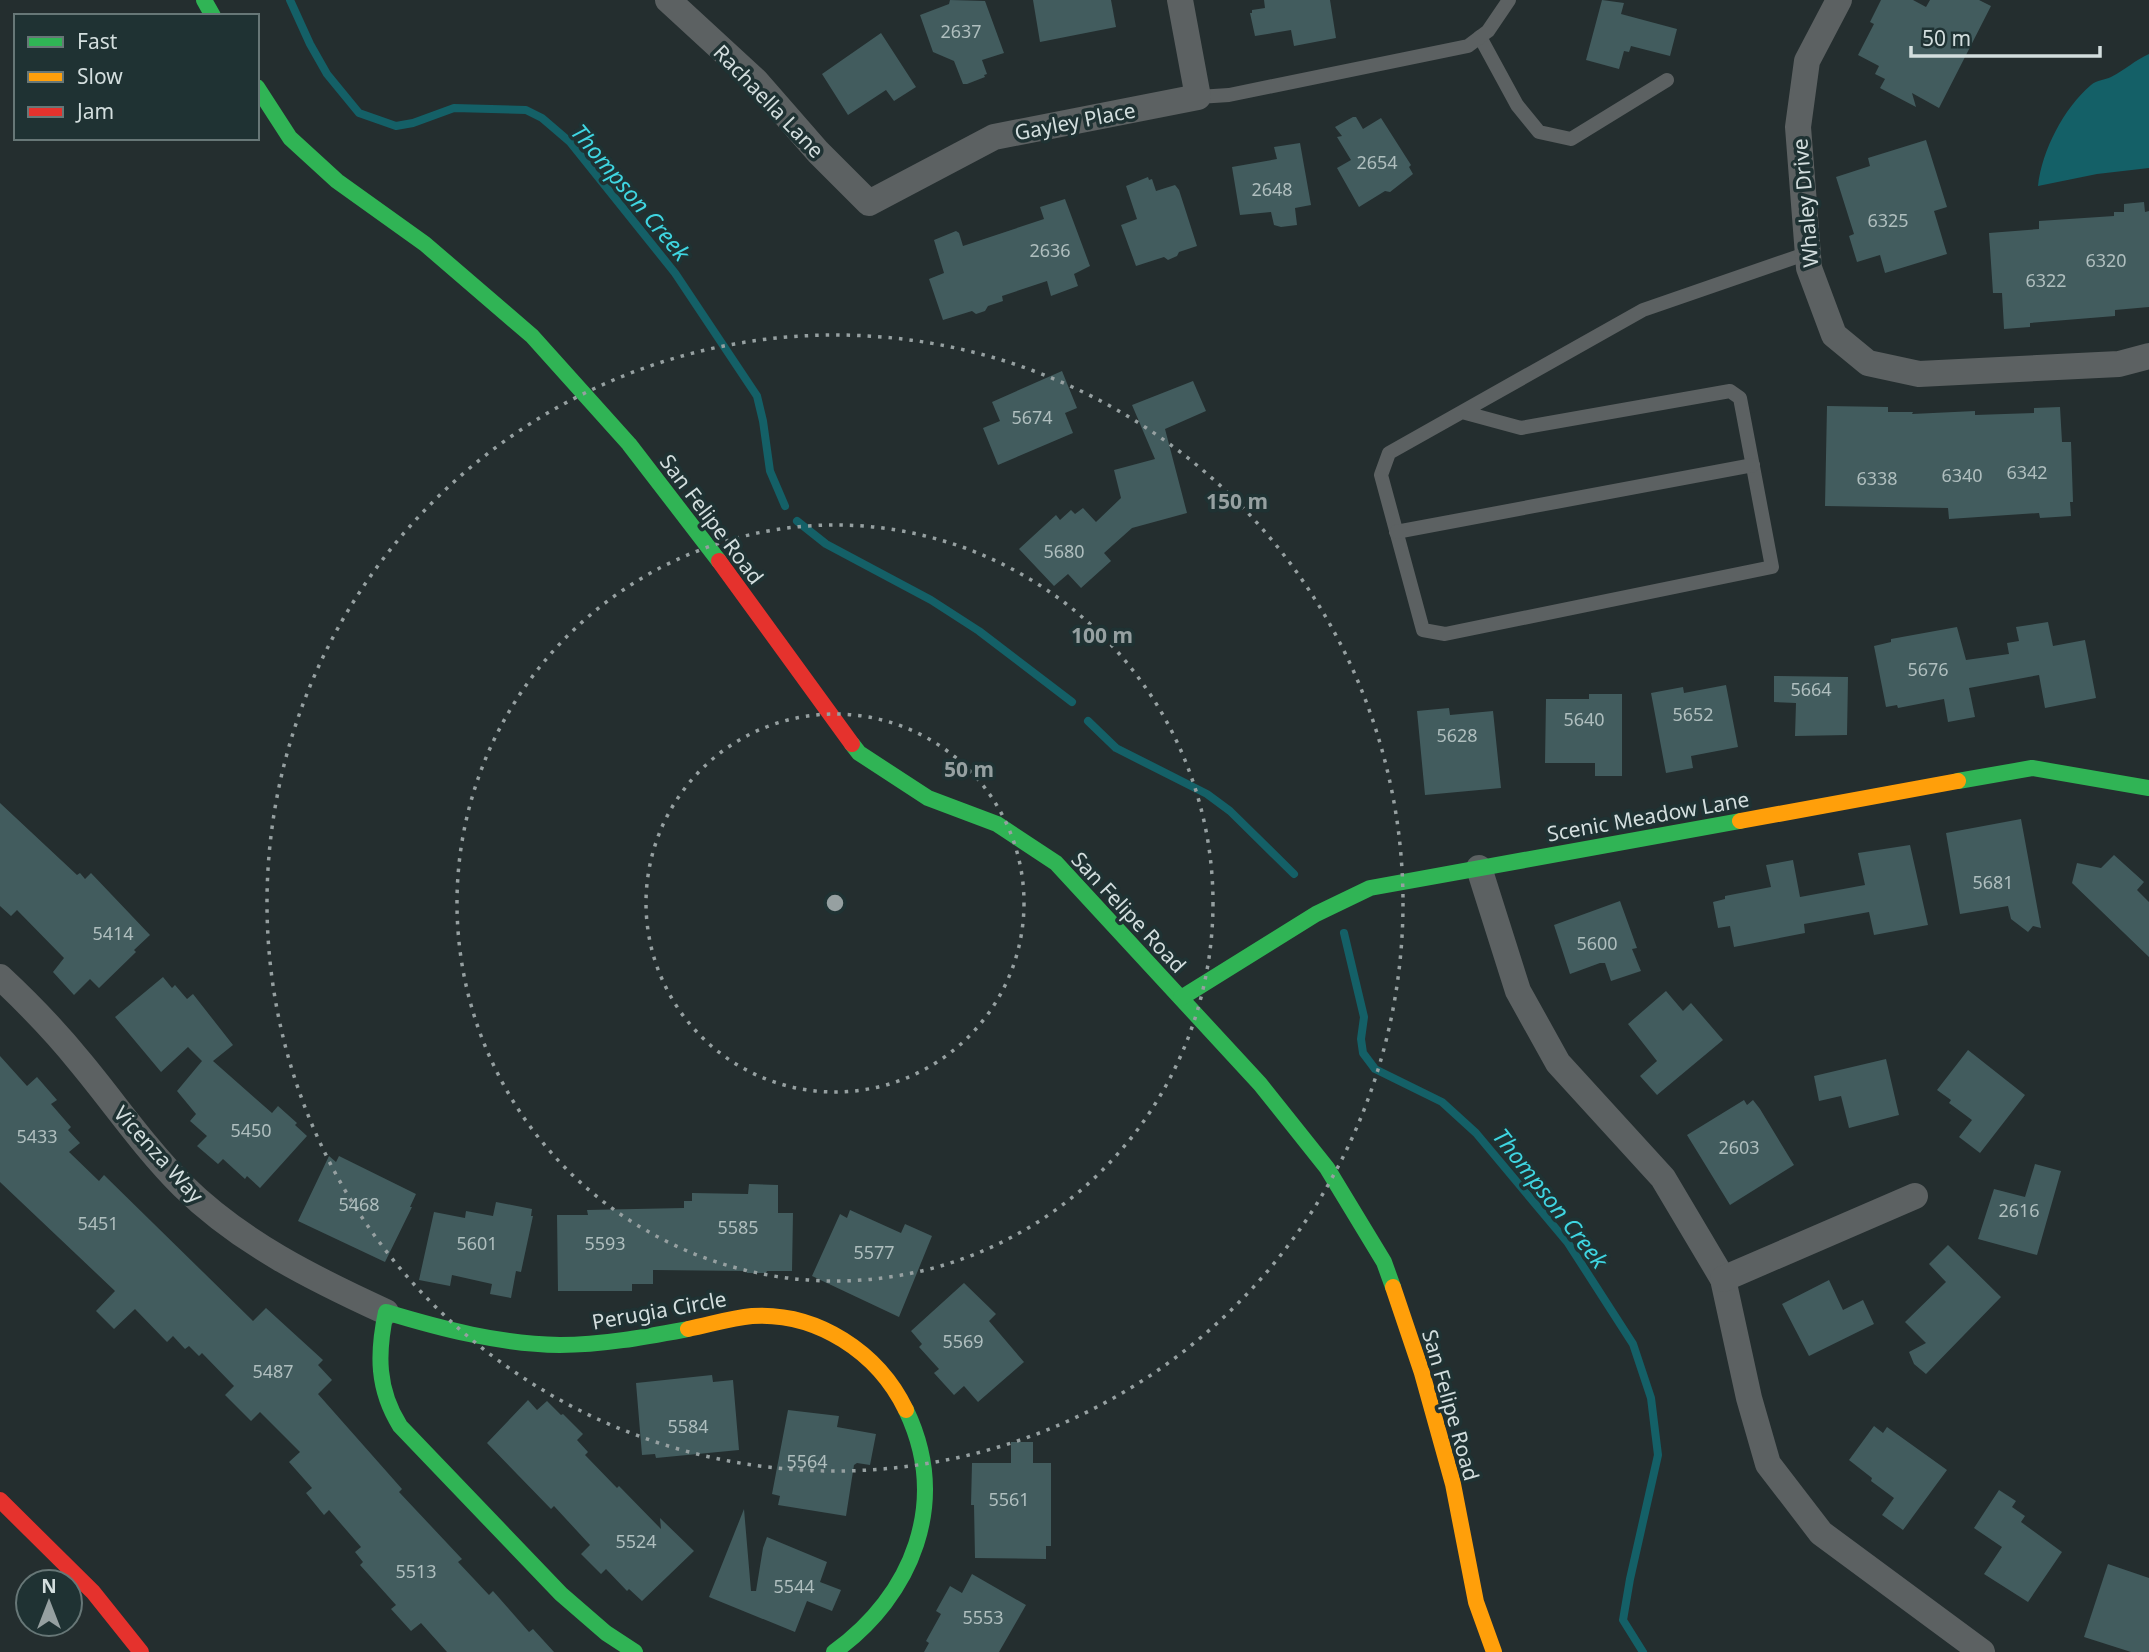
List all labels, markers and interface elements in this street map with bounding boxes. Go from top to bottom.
legend [14,14,259,140]
scale bar [1911,14,2100,58]
house number: 2637 [940,19,982,43]
text: 50 m [1922,24,1971,52]
text: Fast [77,27,118,55]
street label: Rachaella Lane [708,38,830,164]
text: Slow [77,62,123,90]
street label: Gayley Place [1012,96,1138,146]
text: Jam [75,97,114,125]
water label: Thompson Creek [564,117,699,269]
street label: Whaley Drive [1785,137,1825,269]
house number: 2654 [1356,150,1398,174]
house number: 2648 [1251,177,1293,201]
house number: 6325 [1867,208,1909,232]
house number: 2636 [1029,238,1071,262]
house number: 6320 [2085,248,2127,272]
house number: 6322 [2025,268,2067,292]
house number: 5674 [1011,405,1053,429]
street label: San Felipe Road [654,448,770,590]
house number: 6342 [2006,460,2048,484]
house number: 6340 [1941,463,1983,487]
house number: 6338 [1856,466,1898,490]
text: 150 m [1206,487,1268,515]
house number: 5680 [1043,539,1085,563]
text: 100 m [1071,621,1133,649]
house number: 5676 [1907,657,1949,681]
house number: 5664 [1790,677,1832,701]
house number: 5652 [1672,702,1714,726]
house number: 5640 [1563,707,1605,731]
house number: 5628 [1436,723,1478,747]
text: 50 m [944,755,994,783]
street label: Scenic Meadow Lane [1545,784,1751,848]
street label: San Felipe Road [1066,845,1192,979]
house number: 5681 [1972,870,2014,894]
centre of rings [823,891,847,915]
house number: 5414 [92,921,134,945]
house number: 5600 [1576,931,1618,955]
street label: Vicenza Way [108,1099,210,1209]
house number: 5450 [230,1118,272,1142]
water label: Thompson Creek [1486,1121,1617,1276]
house number: 5433 [16,1124,58,1148]
house number: 2603 [1718,1135,1760,1159]
house number: 5468 [338,1192,380,1216]
house number: 2616 [1998,1198,2040,1222]
house number: 5451 [77,1211,119,1235]
house number: 5585 [717,1215,759,1239]
house number: 5601 [456,1231,498,1255]
house number: 5593 [584,1231,626,1255]
house number: 5577 [853,1240,895,1264]
street label: Perugia Circle [590,1284,728,1336]
street label: San Felipe Road [1416,1326,1486,1484]
house number: 5569 [942,1329,984,1353]
house number: 5487 [252,1359,294,1383]
house number: 5584 [667,1414,709,1438]
house number: 5564 [786,1449,828,1473]
house number: 5561 [988,1487,1030,1511]
house number: 5524 [615,1529,657,1553]
house number: 5513 [395,1559,437,1583]
north arrow [14,1568,84,1638]
text: N [41,1573,57,1599]
house number: 5544 [773,1574,815,1598]
house number: 5553 [962,1605,1004,1629]

